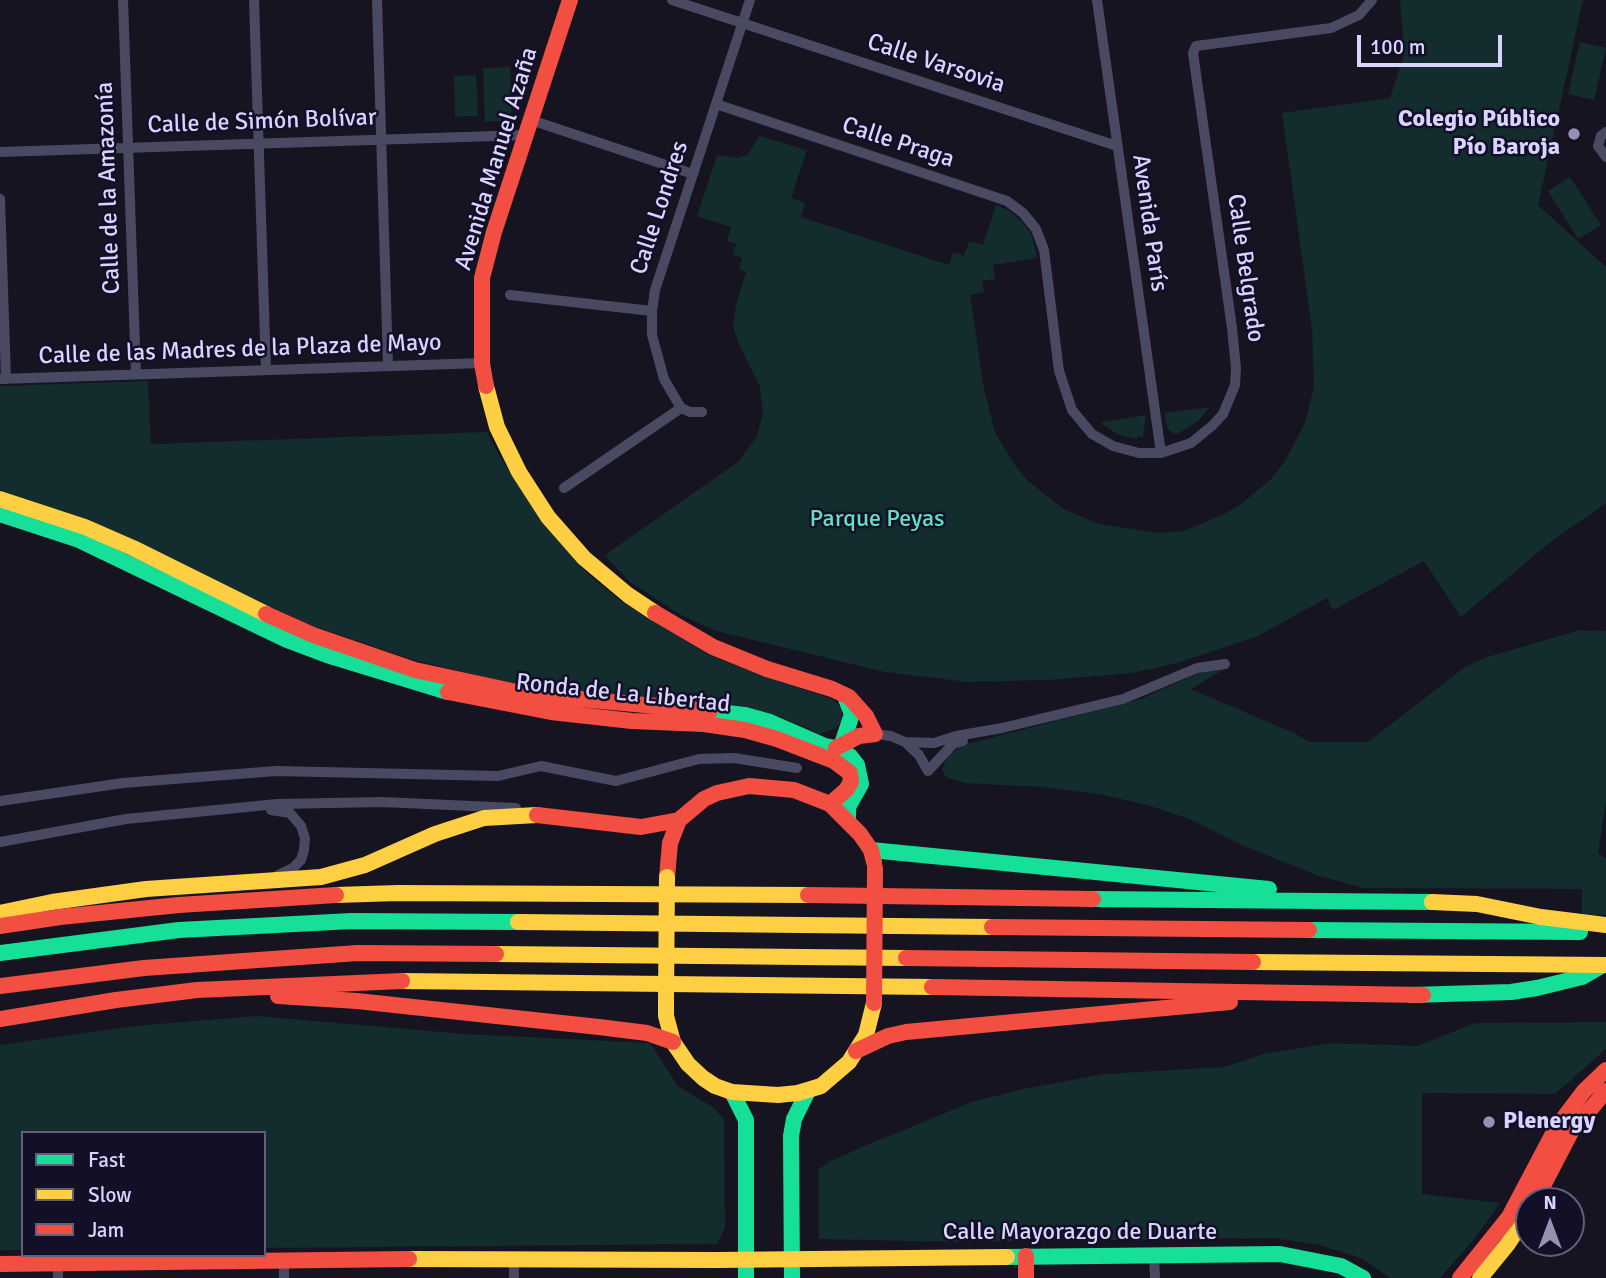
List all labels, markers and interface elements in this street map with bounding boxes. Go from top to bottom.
scale bar [1361,21,1506,65]
street label: Calle Varsovia [863,28,1009,100]
text: 100 m [1370,34,1425,60]
street label: Avenida Manuel Azaña [449,44,545,274]
street label: Calle de la Amazonía [91,81,127,295]
street label: Calle de Simón Bolívar [147,104,377,140]
place label: Colegio Público Pío Baroja [1398,106,1560,162]
street label: Calle Praga [838,111,958,175]
marker: Colegio Público Pío Baroja [1566,126,1582,142]
street label: Calle Londres [625,138,695,278]
street label: Avenida París [1125,153,1173,293]
street label: Calle Belgrado [1220,192,1270,344]
street label: Calle de las Madres de la Plaza de Mayo [38,329,442,371]
park label: Parque Peyas [809,506,945,534]
street label: Ronda de La Libertad [514,668,732,720]
place label: Plenergy [1503,1108,1595,1136]
marker: Plenergy [1481,1114,1497,1130]
legend [21,1131,266,1257]
text: Fast [88,1147,125,1173]
text: Slow [88,1182,132,1208]
north arrow [1515,1187,1585,1257]
text: N [1543,1191,1557,1215]
text: Jam [88,1217,124,1243]
street label: Calle Mayorazgo de Duarte [943,1219,1217,1247]

